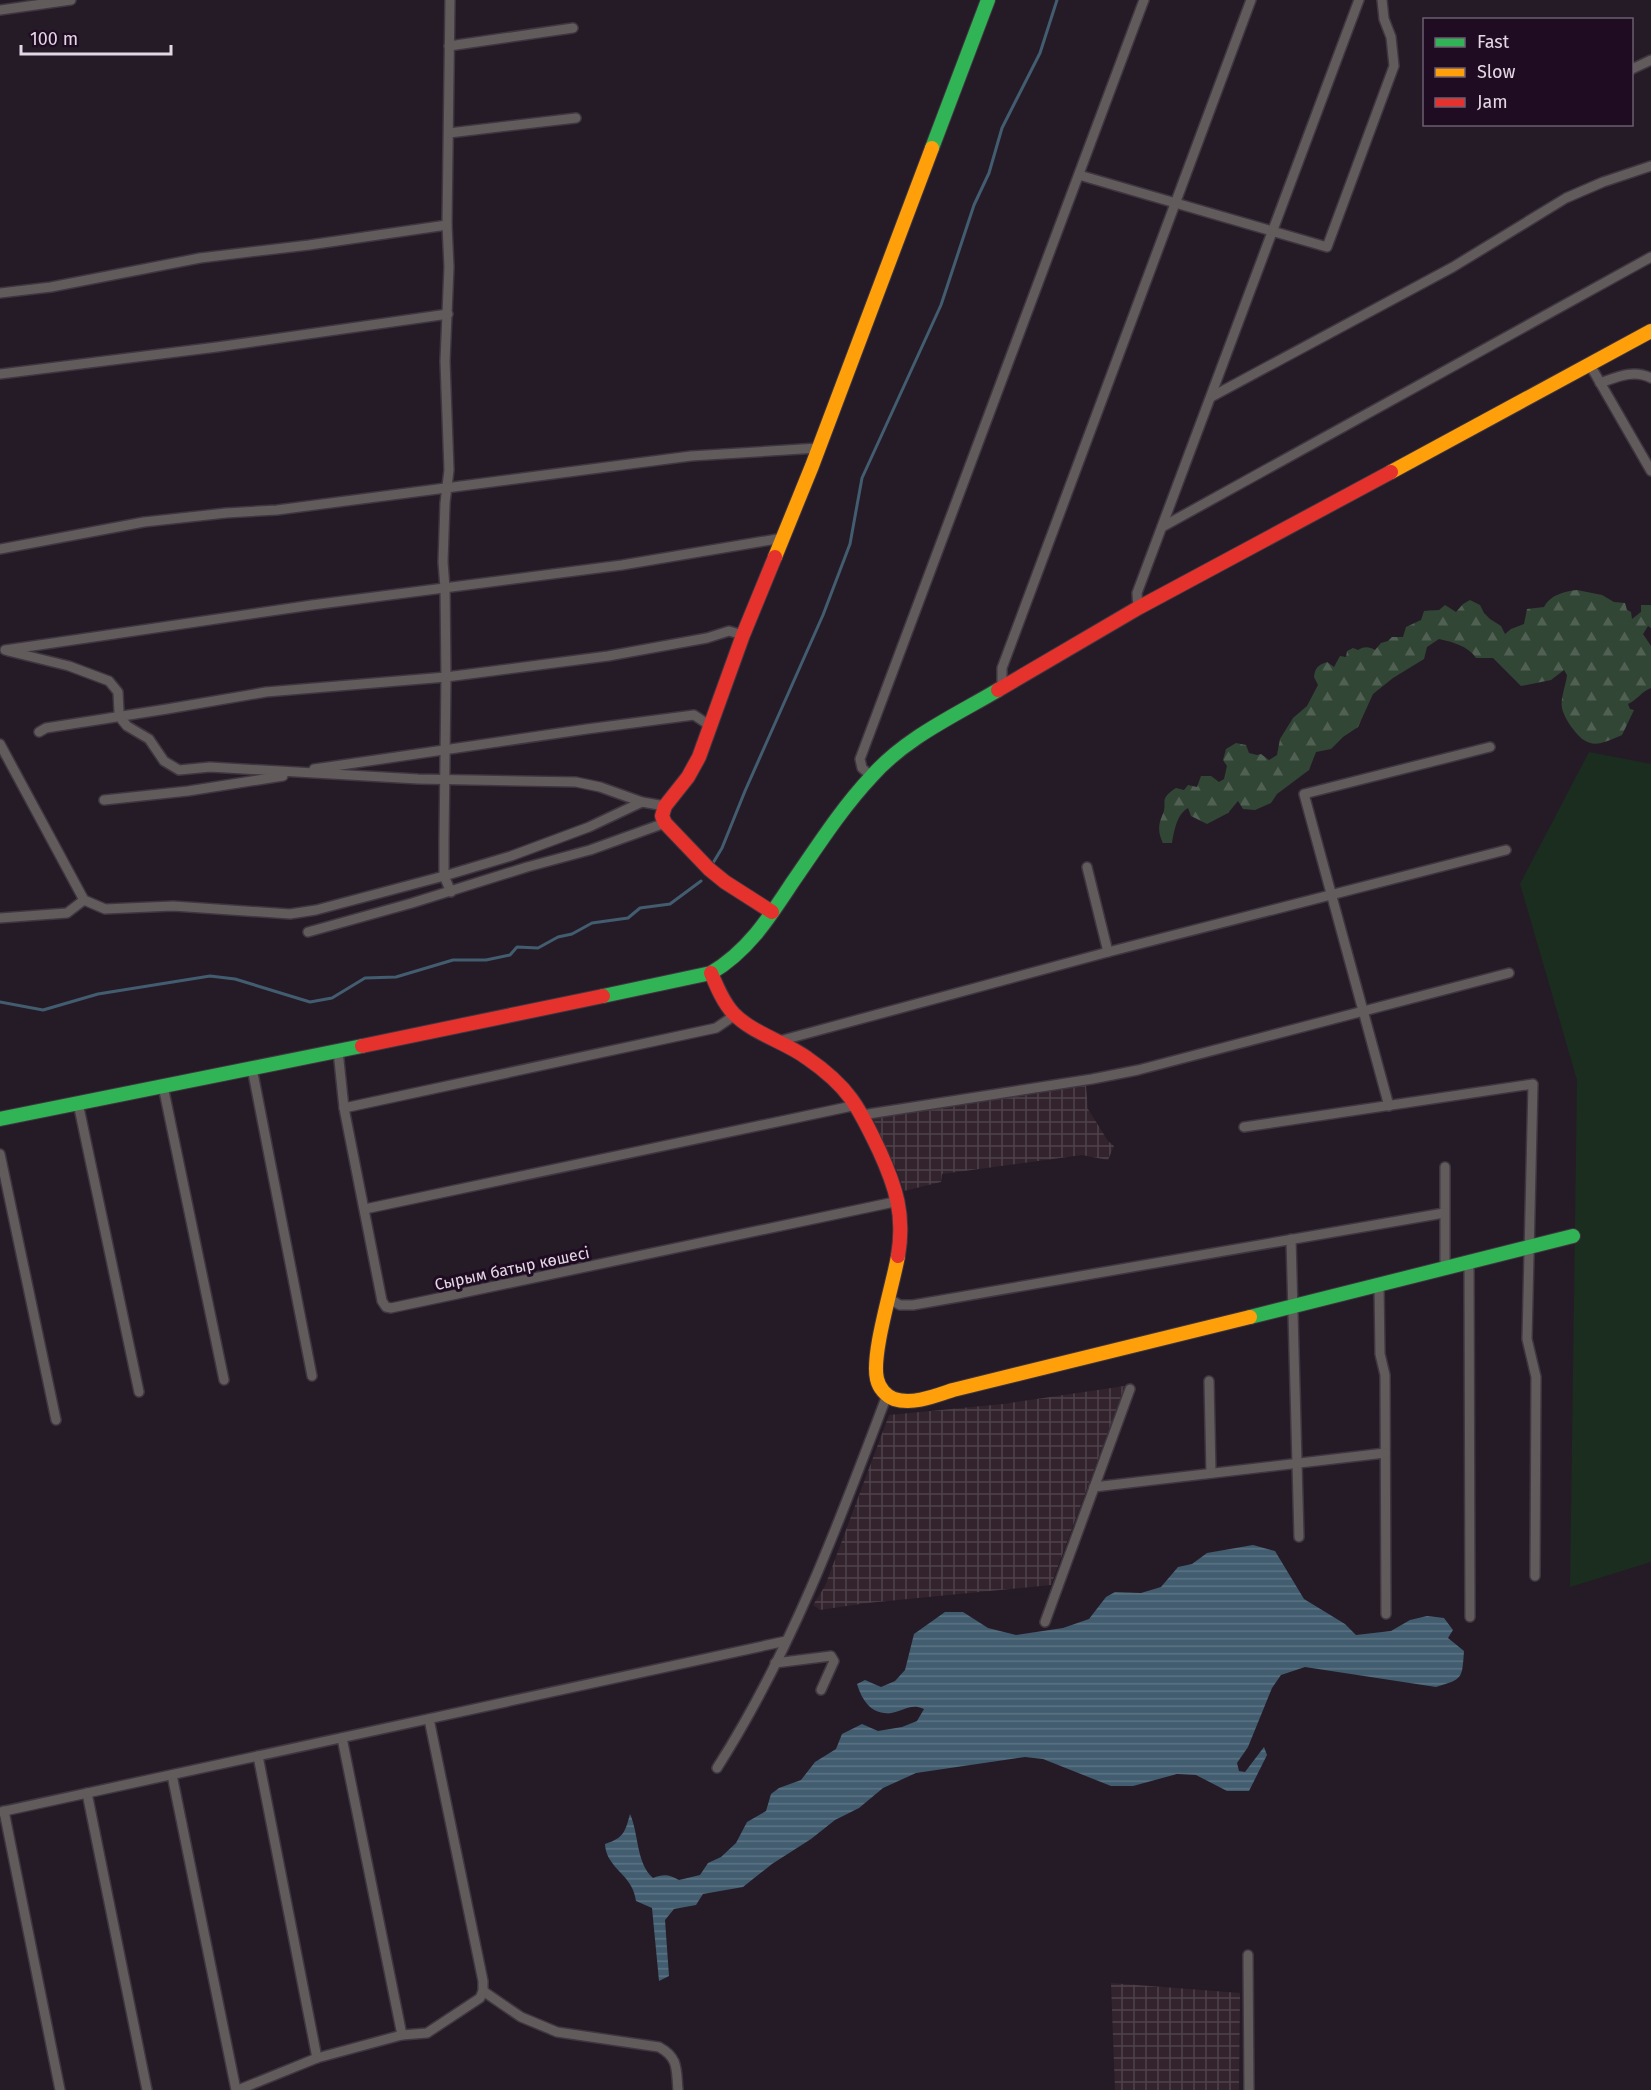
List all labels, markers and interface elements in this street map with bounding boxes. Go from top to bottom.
scale bar [21,18,171,56]
legend [1423,18,1633,126]
text: 100 m [30,28,78,50]
text: Fast [1477,31,1510,53]
text: Slow [1477,61,1516,83]
text: Jam [1477,91,1508,113]
street label: Сырым батыр көшесі [433,1243,591,1294]

